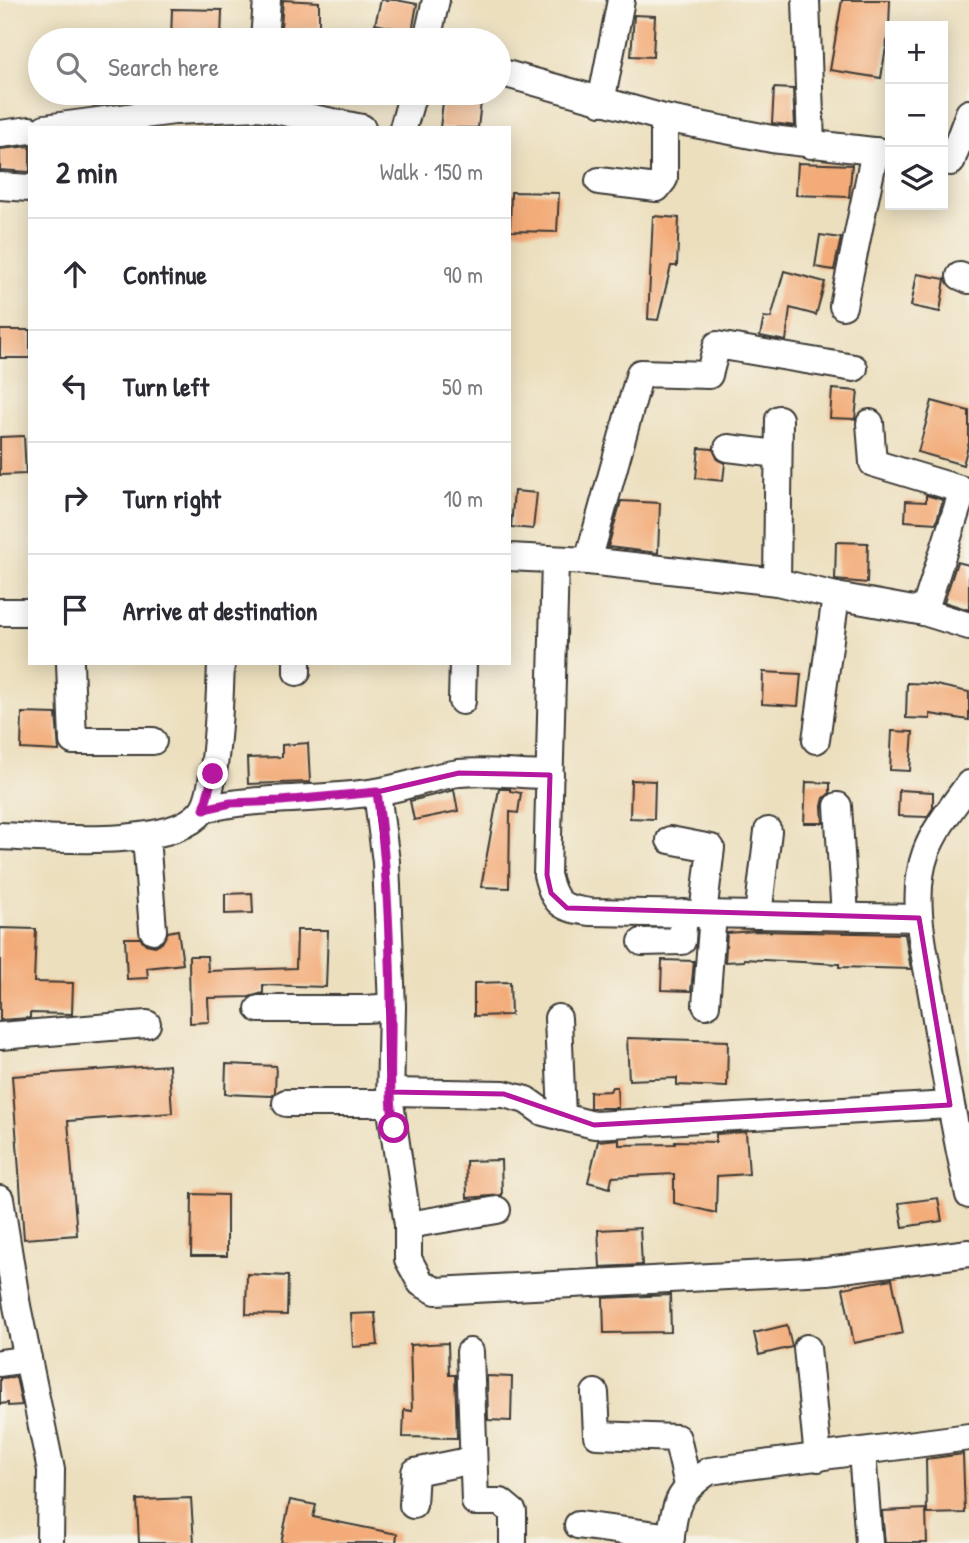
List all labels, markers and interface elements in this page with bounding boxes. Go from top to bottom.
map controls [885,21,948,210]
button: + [885,21,948,84]
search box [28,28,511,105]
icon: search [52,48,90,86]
text: Search here [108,49,219,84]
button: − [885,84,948,147]
button: layers [885,147,948,210]
text: 2 min [56,152,118,192]
text: Walk · 150 m [380,156,483,187]
icon: ahead [56,255,94,293]
text: Continue [123,257,207,292]
text: 90 m [443,259,483,290]
icon: left [56,367,94,405]
text: Turn left [123,369,209,404]
text: 50 m [442,371,483,402]
icon: right [56,479,94,517]
text: Turn right [123,481,221,516]
text: 10 m [443,483,483,514]
icon: arrive [56,591,94,629]
text: Arrive at destination [123,593,318,628]
route end [197,758,228,789]
route start [378,1112,409,1143]

